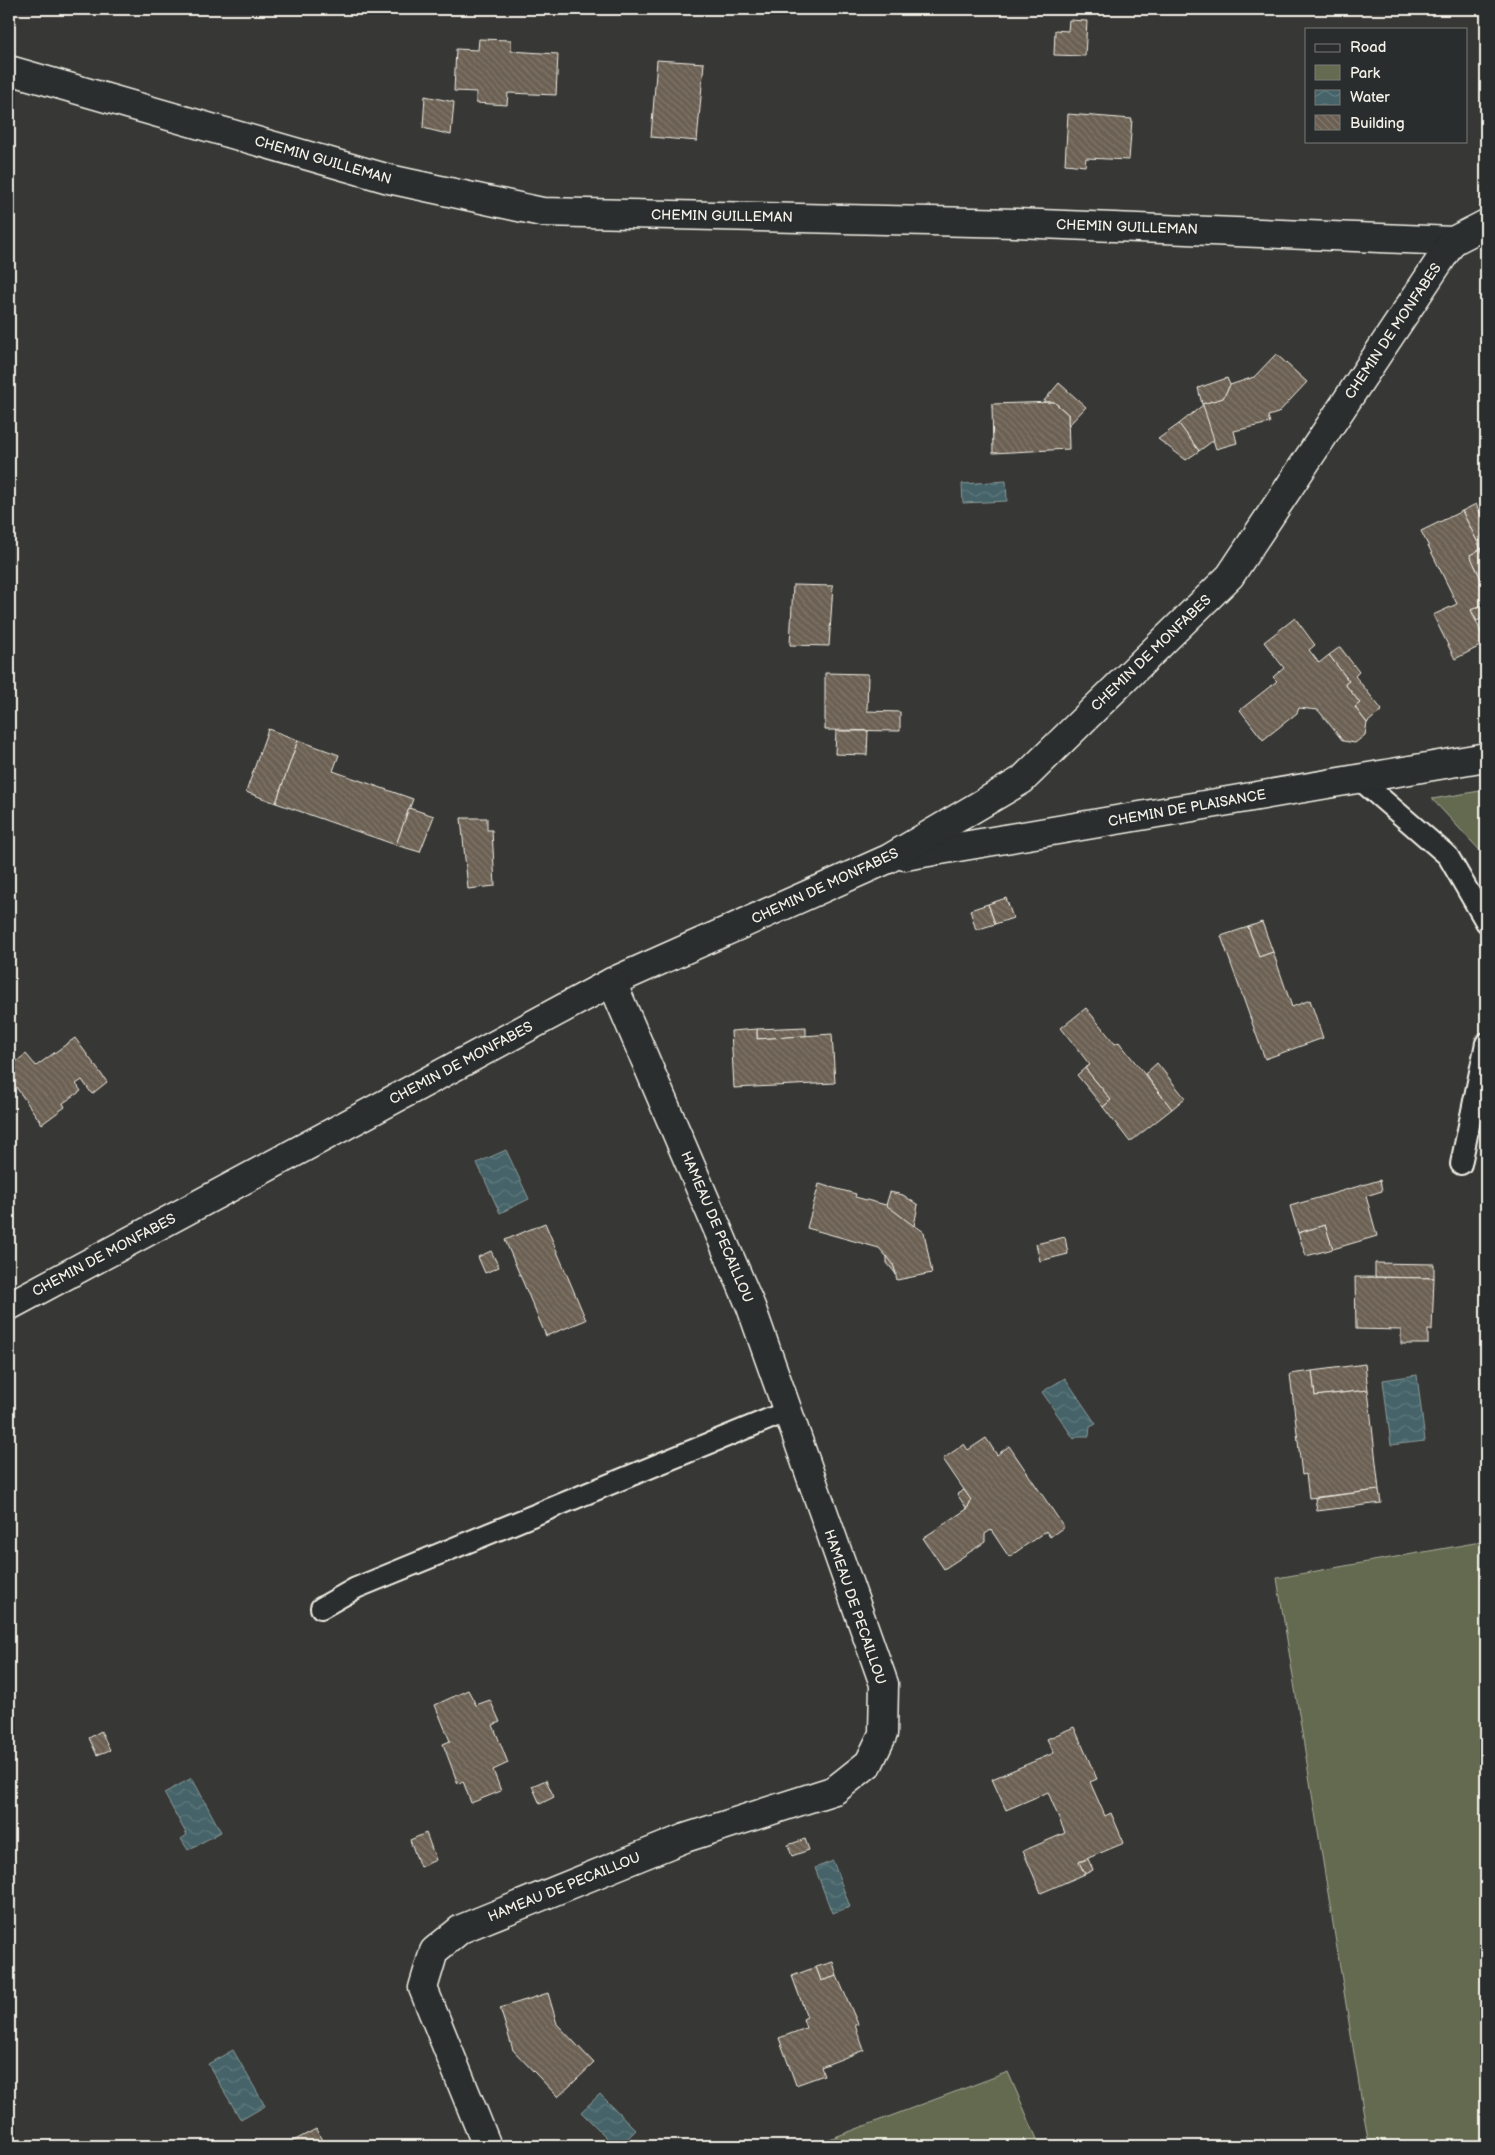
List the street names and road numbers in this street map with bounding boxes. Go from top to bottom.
street label: CHEMIN GUILLEMAN [253,132,393,188]
street label: CHEMIN GUILLEMAN [651,206,793,226]
street label: CHEMIN GUILLEMAN [1056,216,1198,238]
street label: CHEMIN DE MONFABES [1341,260,1445,402]
street label: CHEMIN DE MONFABES [1087,591,1215,715]
street label: CHEMIN DE PLAISANCE [1107,786,1267,830]
street label: CHEMIN DE MONFABES [749,844,901,928]
street label: CHEMIN DE MONFABES [386,1018,536,1108]
street label: HAMEAU DE PECAILLOU [677,1149,757,1305]
street label: CHEMIN DE MONFABES [29,1210,179,1300]
street label: HAMEAU DE PECAILLOU [820,1527,890,1687]
street label: HAMEAU DE PECAILLOU [485,1849,643,1925]

